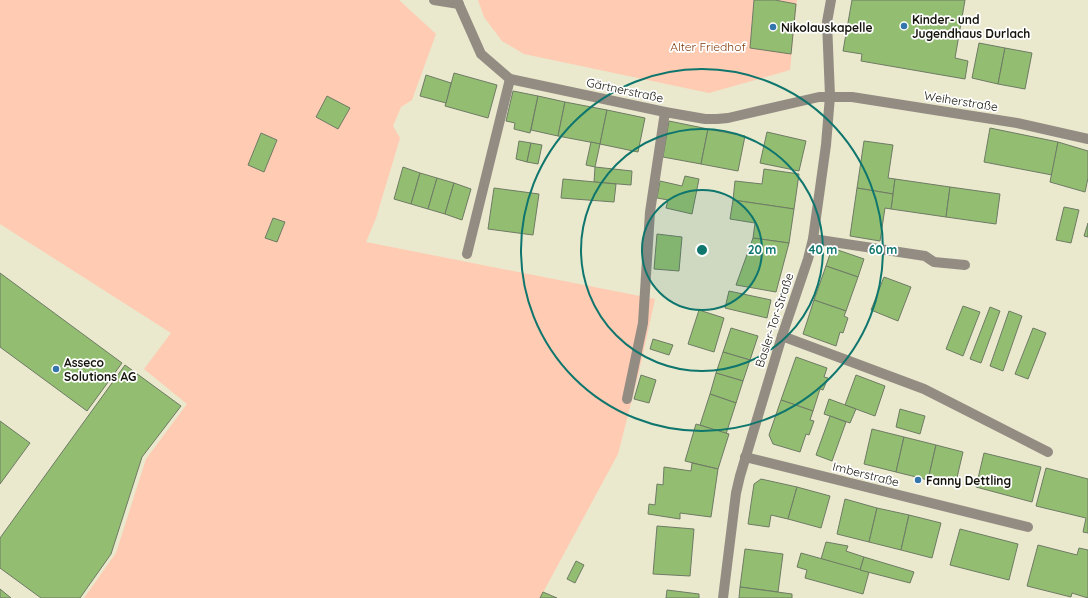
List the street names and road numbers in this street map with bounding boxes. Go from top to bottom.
street label: Gärtnerstraße [585,75,665,106]
street label: Weiherstraße [923,88,999,114]
street label: Basler-Tor-Straße [752,271,796,369]
street label: Imberstraße [831,458,901,490]

